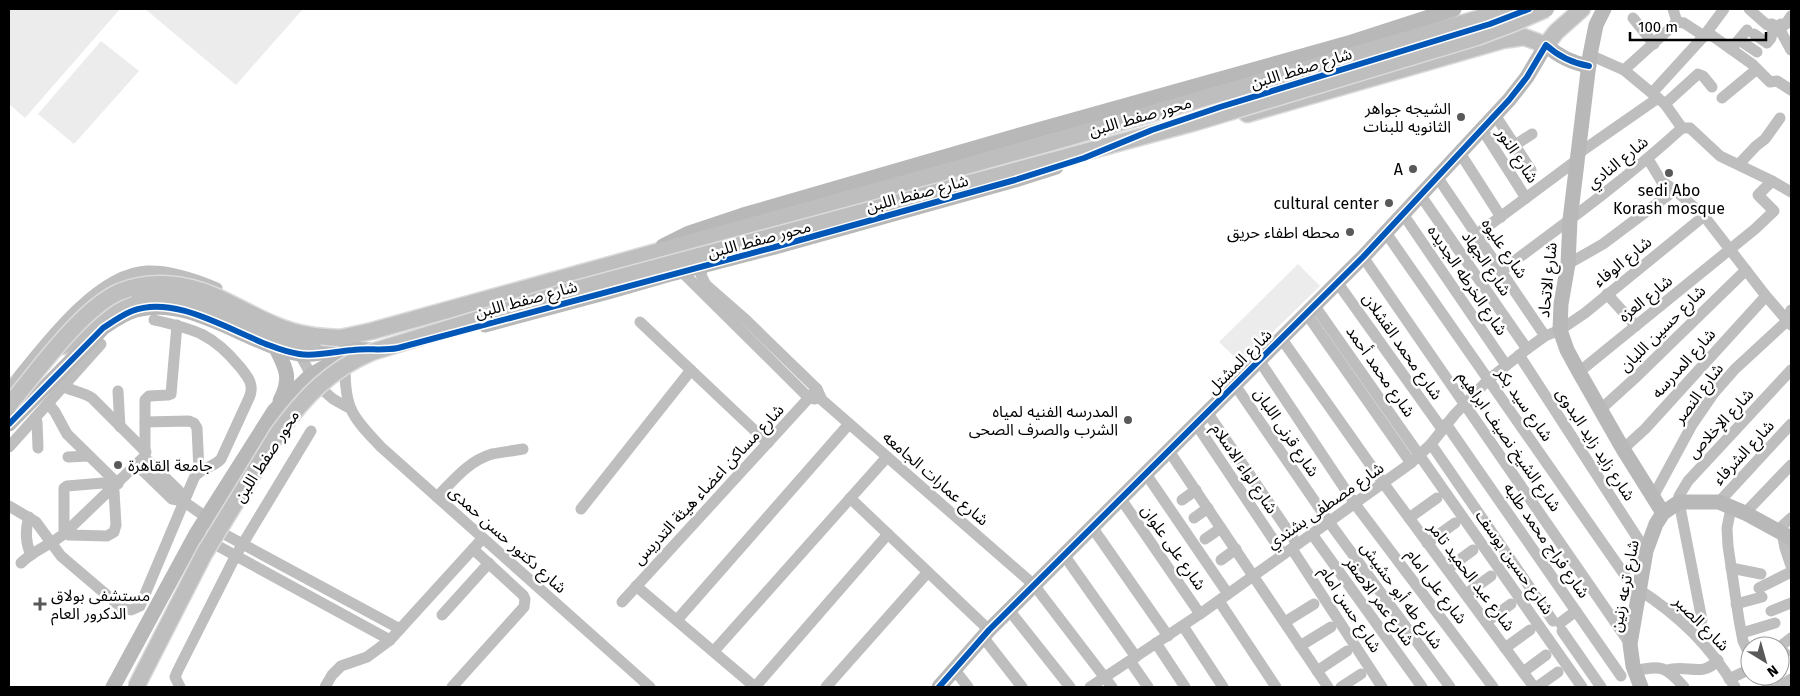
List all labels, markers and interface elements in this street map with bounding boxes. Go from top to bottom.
scale bar [1630,10,1766,42]
text: 100 m [1638,18,1678,36]
street label: شارع صفط اللبن [1248,44,1355,96]
street label: محور صفط اللبن [1087,93,1194,140]
place label: الشيجه جواهر الثانويه للبنات [1363,99,1451,136]
marker: الشيجه جواهر الثانويه للبنات [1455,111,1467,123]
street label: شارع النور [1490,123,1543,188]
street label: شارع النادي [1583,132,1654,195]
place label: A [1394,160,1404,179]
marker: A [1407,163,1419,175]
marker: sedi Abo Korash mosque [1663,167,1675,179]
street label: شارع صفط اللبن [864,171,971,219]
place label: sedi Abo Korash mosque [1613,181,1725,218]
place label: cultural center [1273,194,1380,213]
marker: cultural center [1383,197,1395,209]
street label: شارع عليوه [1475,215,1532,284]
street label: محور صفط اللبن [705,217,813,262]
street label: شارع الخرطه الجديده [1421,222,1511,341]
place label: محطه اطفاء حريق [1227,223,1340,243]
marker: محطه اطفاء حريق [1344,226,1356,238]
street label: شارع الجهاد [1456,227,1515,301]
street label: شارع الوفاء [1589,232,1657,293]
street label: شارع الاتحاد [1534,241,1564,319]
street label: شارع العزه [1615,271,1678,328]
street label: شارع صفط اللبن [473,277,580,325]
street label: شارع حسين اللبان [1615,281,1712,378]
street label: شارع محمد القشلان [1356,289,1447,405]
street label: شارع محمد أحمد [1340,322,1419,422]
street label: شارع المشتل [1203,325,1278,400]
street label: شارع المدرسه [1647,325,1722,404]
street label: شارع النصر [1669,359,1730,430]
street label: شارع سيد بكر [1489,363,1557,446]
street label: شارع الشيخ نصيف ابراهيم [1451,367,1565,517]
street label: شارع قرنى اللبان [1248,384,1323,482]
street label: شارع زايد زايد البدوى [1550,384,1639,506]
street label: شارع الإخلاص [1683,385,1760,464]
street label: شارع مساكن اعضاء هيئة التدريس [629,400,790,571]
place label: المدرسه الفنيه لمياه الشرب والصرف الصحى [969,402,1118,439]
street label: محور صفط اللبن [230,407,303,506]
marker: المدرسه الفنيه لمياه الشرب والصرف الصحى [1122,414,1134,426]
street label: شارع الشرفاء [1709,416,1780,491]
street label: شارع لواء الاسلام [1205,420,1282,519]
street label: شارع عمارات الجامعه [877,427,993,532]
place label: جامعة القاهرة [128,456,213,475]
street label: شارع مصطفى بشندي [1263,458,1389,555]
marker: جامعة القاهرة [112,459,124,471]
street label: شارع فراج محمد طلبه [1497,479,1593,603]
street label: شارع دكتور حسن حمدى [443,482,570,599]
street label: شارع على علوان [1135,501,1210,595]
street label: شارع حسين يوسف [1469,507,1558,620]
street label: شارع عبد الحميد تامر [1421,517,1519,637]
street label: شارع طه أبو حشيش [1354,538,1447,654]
street label: شارع ترعه زنين [1606,538,1646,634]
street label: شارع على امام [1400,545,1471,629]
street label: شارع عمر الاصفر [1338,552,1418,651]
street label: شارع حسن امام [1313,563,1386,658]
place label: مستشفى بولاق الدكرور العام [51,586,150,626]
street label: شارع الصبر [1667,591,1733,657]
marker: مستشفى بولاق الدكرور العام [33,597,47,611]
north arrow [1740,636,1790,686]
text: N [1764,661,1781,681]

